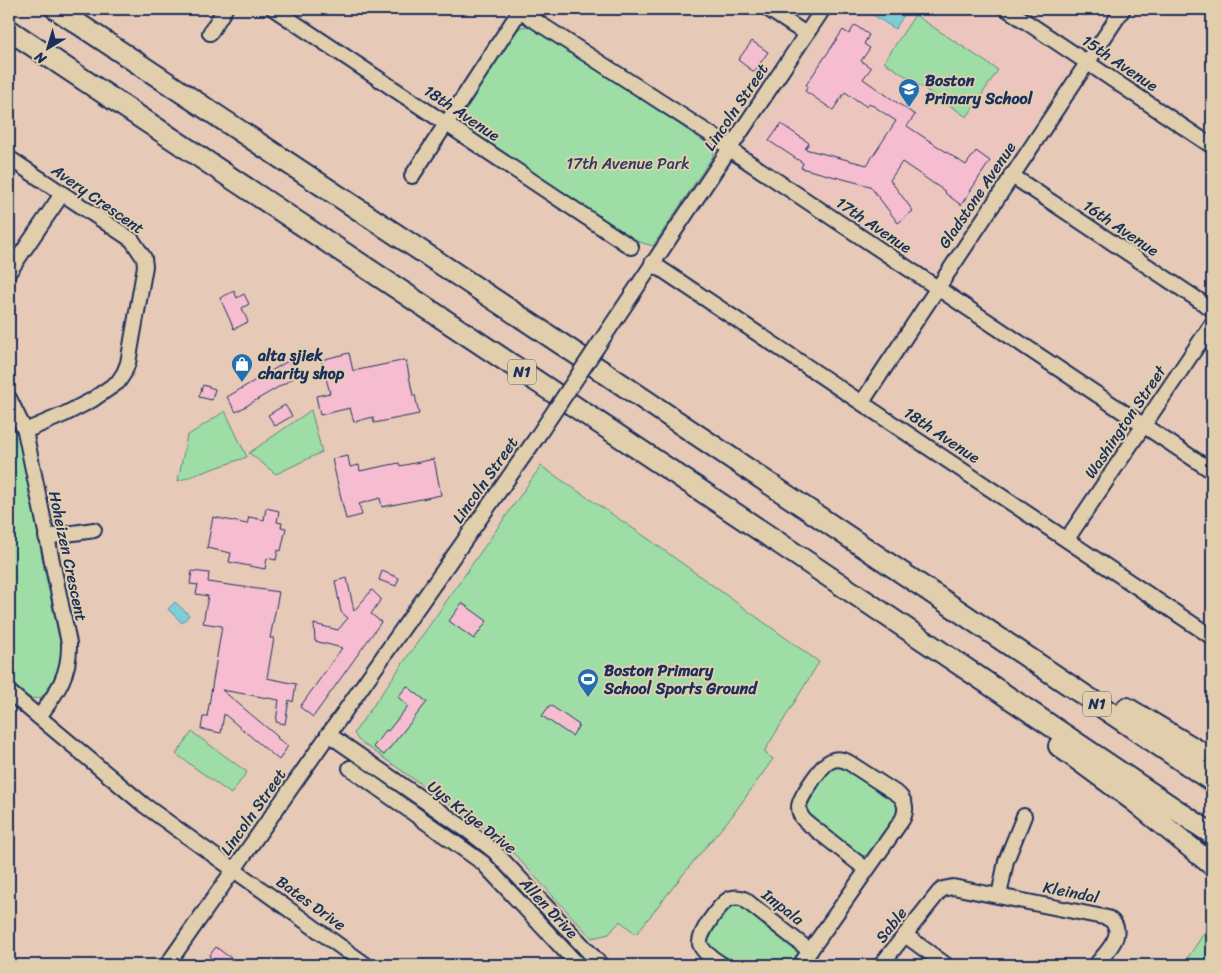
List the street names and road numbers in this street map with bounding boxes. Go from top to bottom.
street label: 15th Avenue [1076,27,1165,100]
street label: Lincoln Street [696,57,776,157]
street label: 18th Avenue [418,77,506,150]
street label: Gladstone Avenue [930,135,1024,255]
street label: Avery Crescent [44,155,151,242]
street label: 17th Avenue [830,189,918,261]
street label: 16th Avenue [1077,192,1165,264]
street label: Washington Street [1076,359,1174,485]
road number: N1 [508,360,536,384]
street label: 18th Avenue [898,399,986,472]
street label: Lincoln Street [444,430,526,530]
street label: Hoheizen Crescent [40,488,96,624]
road number: N1 [1083,692,1111,716]
street label: Lincoln Street [212,762,294,862]
street label: Uys Krige Drive [421,772,523,862]
street label: Bates Drive [270,867,352,939]
street label: Allen Drive [512,869,586,946]
street label: Kleindal [1040,872,1102,912]
street label: Impala [754,880,811,934]
street label: Sable [867,900,915,950]

